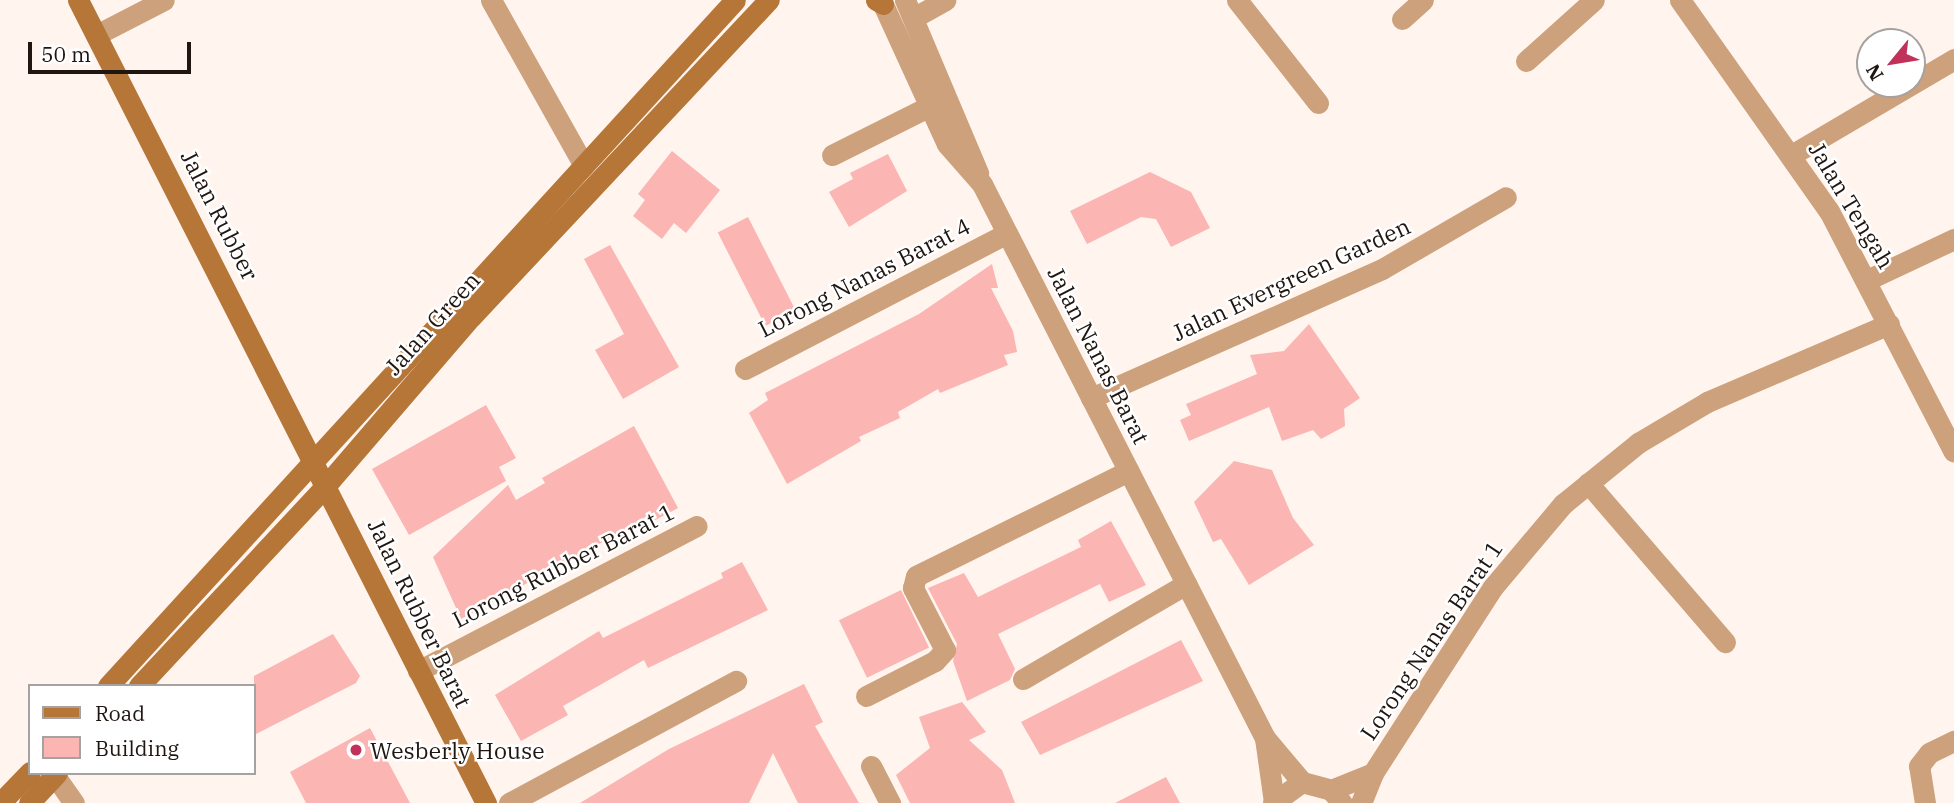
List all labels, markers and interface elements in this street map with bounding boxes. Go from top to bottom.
scale bar [32,28,194,72]
north arrow [1856,28,1926,98]
text: 50 m [41,40,91,68]
text: N [1860,60,1889,85]
street label: Jalan Tengah [1803,137,1901,273]
street label: Jalan Rubber [175,145,265,285]
street label: Lorong Nanas Barat 4 [753,212,975,342]
street label: Jalan Evergreen Garden [1168,212,1414,346]
street label: Jalan Nanas Barat [1042,262,1156,448]
street label: Jalan Green [379,266,485,380]
street label: Lorong Rubber Barat 1 [447,497,679,633]
street label: Jalan Rubber Barat [362,514,478,712]
street label: Lorong Nanas Barat 1 [1354,535,1508,745]
legend [28,684,256,775]
text: Road [95,699,145,727]
text: Building [95,734,179,762]
place label: Wesberly House [370,736,545,764]
marker: Wesberly House [348,742,364,758]

